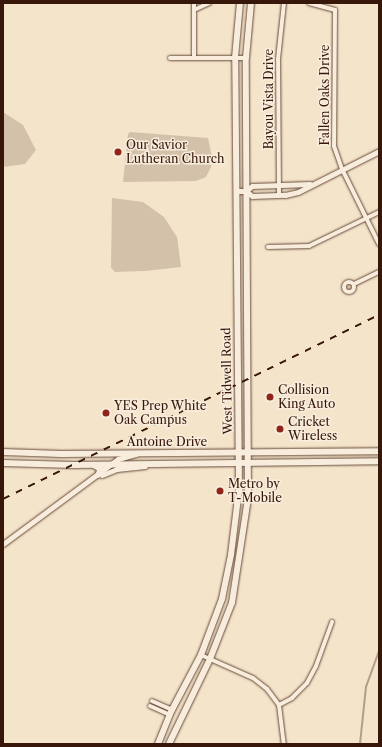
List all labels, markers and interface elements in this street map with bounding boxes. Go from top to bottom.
street label: Fallen Oaks Drive [318,44,332,146]
street label: Bayou Vista Drive [262,48,276,150]
place label: Our Savior Lutheran Church [126,138,225,166]
marker: Our Savior Lutheran Church [113,147,123,157]
street label: West Tidwell Road [219,327,235,435]
place label: Collision King Auto [278,383,336,411]
marker: Collision King Auto [265,392,275,402]
place label: YES Prep White Oak Campus [114,399,207,427]
marker: YES Prep White Oak Campus [101,408,111,418]
place label: Cricket Wireless [288,415,337,443]
marker: Cricket Wireless [275,424,285,434]
street label: Antoine Drive [127,435,207,449]
place label: Metro by T-Mobile [228,477,282,505]
marker: Metro by T-Mobile [215,486,225,496]

